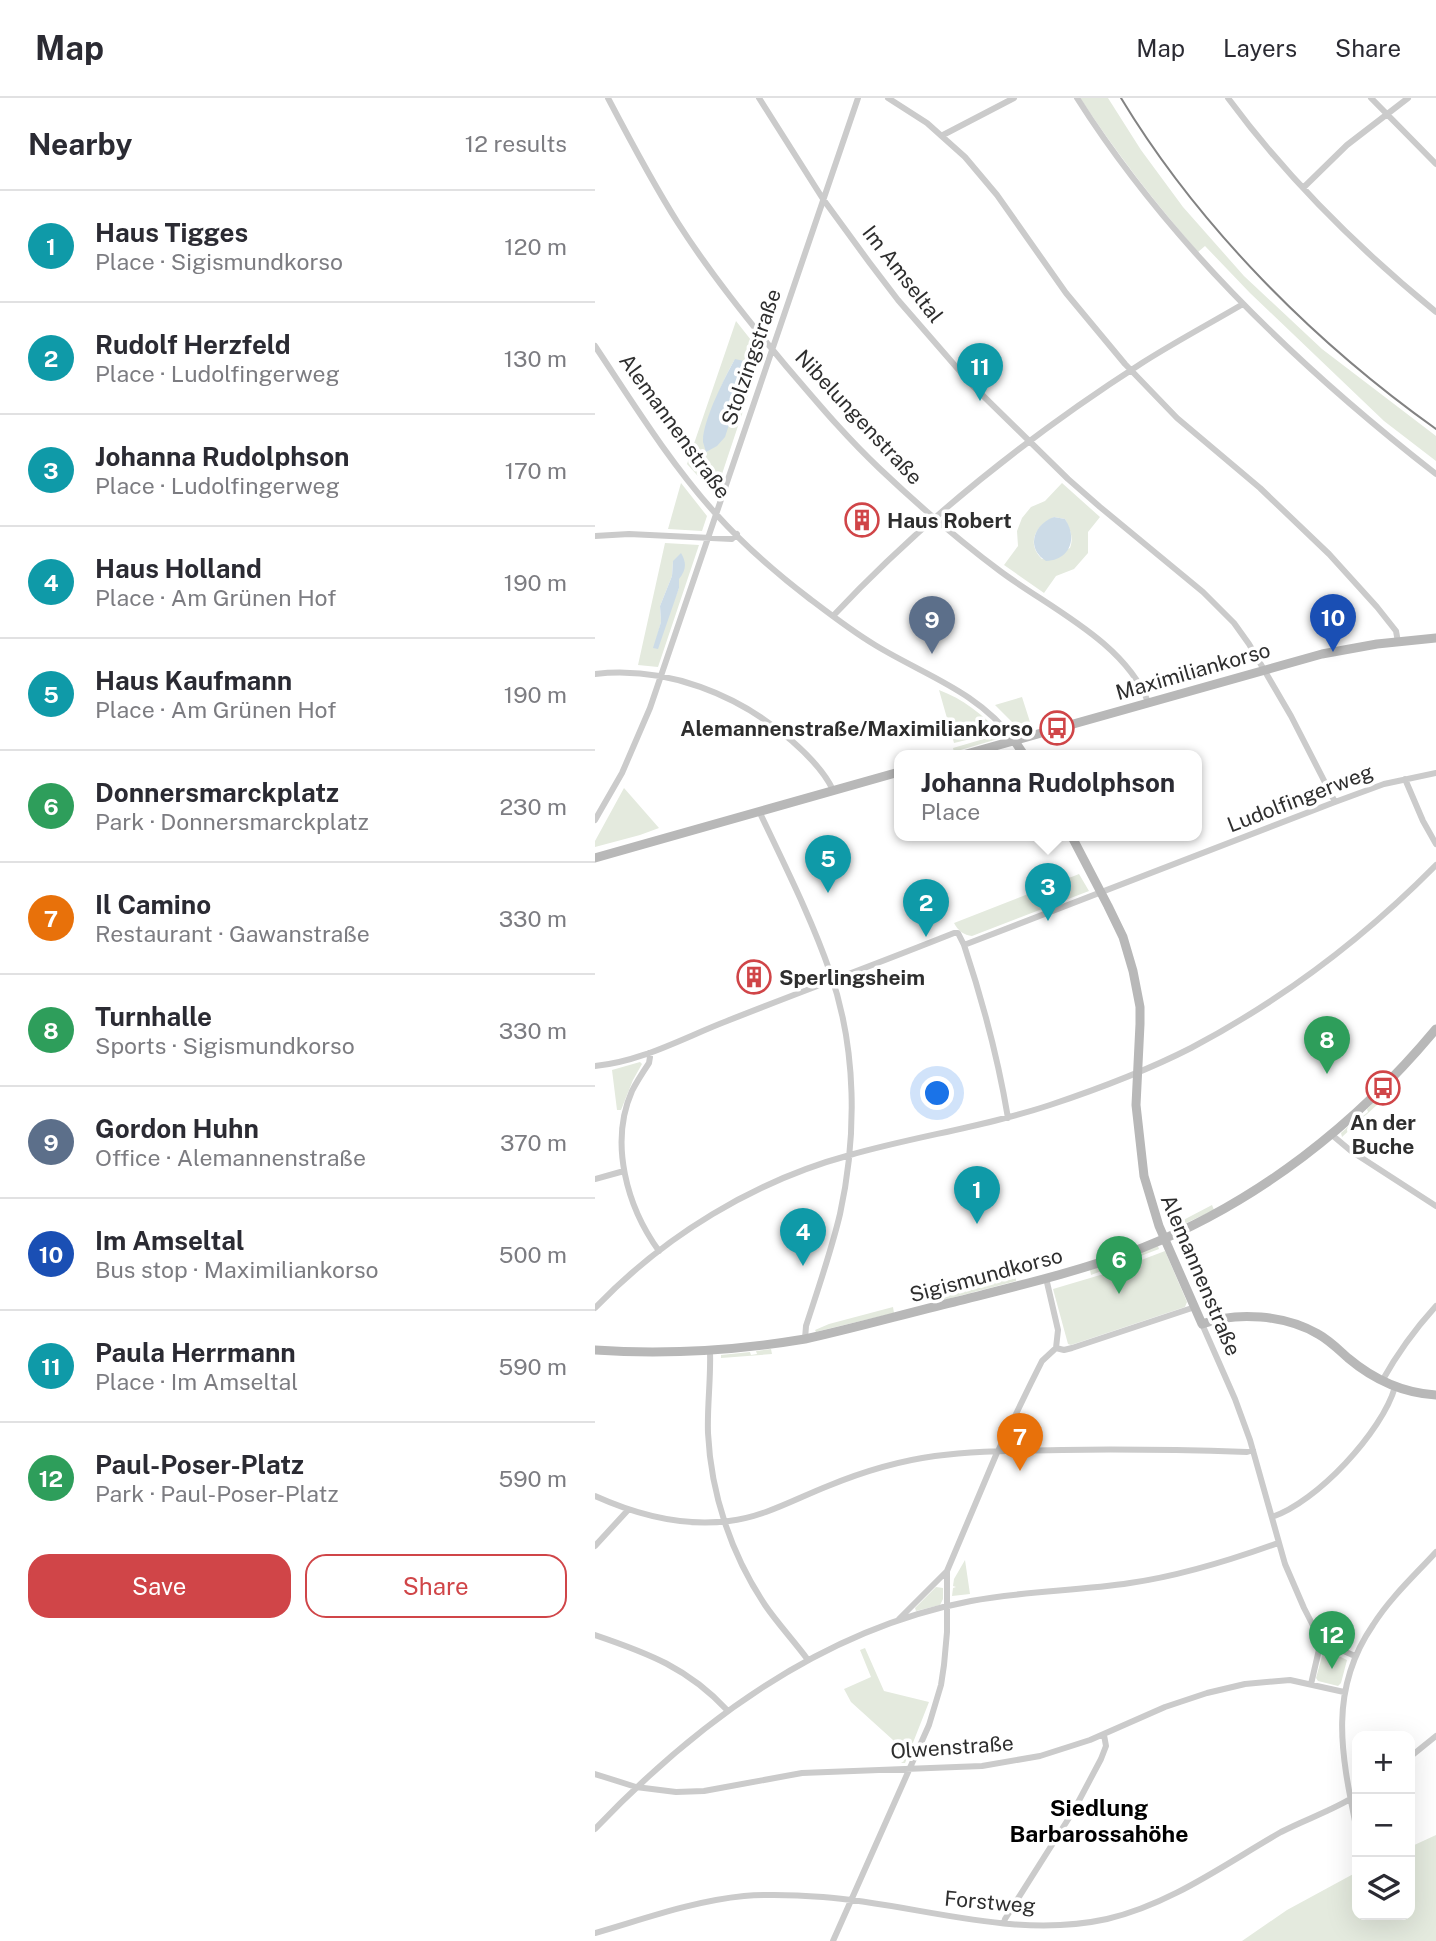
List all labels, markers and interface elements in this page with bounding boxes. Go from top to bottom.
text: Map [35,29,104,67]
text: Map [1136,34,1185,62]
text: Layers [1223,34,1297,62]
text: Share [1335,34,1401,62]
text: Nearby [28,126,132,162]
text: 12 results [465,130,567,157]
text: Haus Tigges [95,217,248,248]
street label: Im Amseltal [857,220,949,328]
text: 1 [46,233,56,260]
text: 120 m [504,233,567,260]
text: Place · Sigismundkorso [95,248,343,275]
street label: Stolzingstraße [716,286,786,428]
text: Rudolf Herzfeld [95,329,290,360]
pin: 11 [957,343,1003,401]
street label: Nibelungenstraße [790,344,928,490]
text: 2 [44,345,58,372]
text: 130 m [504,345,567,372]
street label: Alemannenstraße [614,349,736,503]
text: Place · Ludolfingerweg [95,360,340,387]
text: Johanna Rudolphson [95,441,350,472]
text: 3 [43,457,59,484]
text: 170 m [505,457,567,484]
text: Place · Ludolfingerweg [95,472,340,499]
building icon: Haus Robert [843,501,881,539]
place label: Haus Robert [887,508,1012,533]
text: Haus Holland [95,553,262,584]
text: 4 [43,569,59,596]
text: 190 m [504,569,567,596]
text: Place · Am Grünen Hof [95,584,336,611]
pin: 10 [1310,594,1356,652]
pin: 9 [909,596,955,654]
street label: Maximiliankorso [1113,637,1273,705]
text: Haus Kaufmann [95,665,292,696]
text: 5 [43,681,59,708]
text: 190 m [504,681,567,708]
text: Place · Am Grünen Hof [95,696,336,723]
bus stop icon: Alemannenstraße/Maximiliankorso [1038,709,1076,747]
place label: Alemannenstraße/Maximiliankorso [680,716,1033,741]
popup [894,750,1202,841]
street label: Ludolfingerweg [1224,759,1376,837]
text: Johanna Rudolphson [921,767,1175,798]
text: Donnersmarckplatz [95,777,339,808]
text: 6 [43,793,59,820]
text: 230 m [499,793,567,820]
text: Place [921,798,980,825]
text: Park · Donnersmarckplatz [95,808,369,835]
pin: 5 [805,835,851,893]
pin: 3 [1025,863,1071,921]
pin: 2 [903,879,949,937]
text: Il Camino [95,889,211,920]
text: 7 [44,905,58,932]
text: 330 m [499,905,567,932]
text: Restaurant · Gawanstraße [95,920,370,947]
building icon: Sperlingsheim [735,958,773,996]
place label: Sperlingsheim [779,965,925,990]
text: Turnhalle [95,1001,212,1032]
pin: 8 [1304,1016,1350,1074]
text: 8 [43,1017,59,1044]
text: 330 m [499,1017,567,1044]
text: Sports · Sigismundkorso [95,1032,355,1059]
bus stop icon: An der Buche [1364,1069,1402,1107]
your location [920,1076,954,1110]
place label: An der Buche [1350,1110,1416,1159]
text: Gordon Huhn [95,1113,259,1144]
text: 9 [43,1129,59,1156]
text: 370 m [500,1129,567,1156]
text: Office · Alemannenstraße [95,1144,366,1171]
pin: 1 [954,1166,1000,1224]
street label: Alemannenstraße [1156,1191,1246,1359]
pin: 4 [780,1208,826,1266]
text: Im Amseltal [95,1225,245,1256]
pin: 6 [1096,1236,1142,1294]
text: 10 [39,1241,63,1268]
text: 500 m [499,1241,567,1268]
street label: Sigismundkorso [907,1243,1065,1307]
text: Bus stop · Maximiliankorso [95,1256,379,1283]
text: Paula Herrmann [95,1337,296,1368]
text: 11 [41,1353,61,1380]
text: 590 m [498,1353,567,1380]
text: Place · Im Amseltal [95,1368,298,1395]
pin: 7 [997,1413,1043,1471]
text: Paul-Poser-Platz [95,1449,304,1480]
text: 12 [39,1465,63,1492]
text: 590 m [498,1465,567,1492]
text: Park · Paul-Poser-Platz [95,1480,338,1507]
button: Save [28,1554,291,1618]
button: Share [305,1554,567,1618]
pin: 12 [1309,1611,1355,1669]
street label: Olwenstraße [889,1730,1015,1764]
map controls [1352,1731,1415,1920]
button: + [1352,1731,1415,1794]
district label: Siedlung Barbarossahöhe [1010,1794,1188,1847]
button: − [1352,1794,1415,1857]
button: layers [1352,1857,1415,1920]
street label: Forstweg [943,1886,1037,1918]

